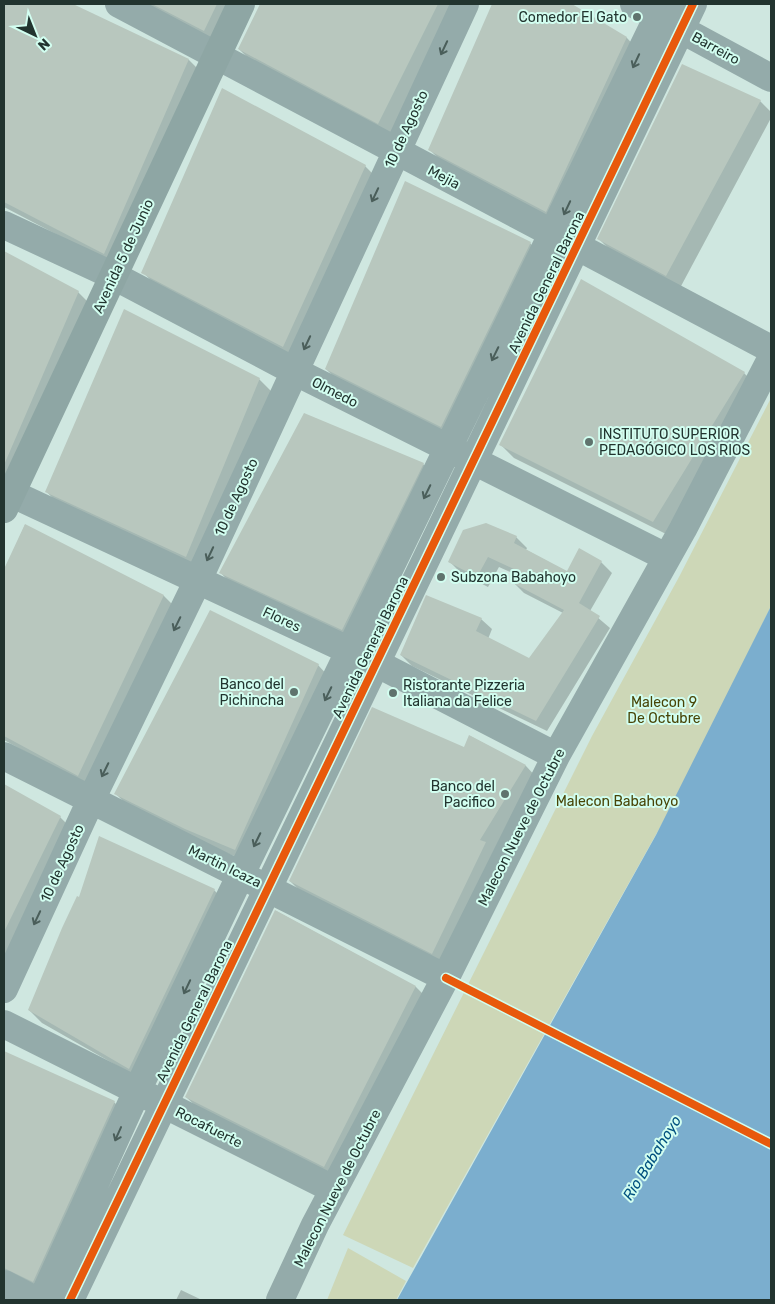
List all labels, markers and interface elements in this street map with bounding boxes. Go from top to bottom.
place label: Comedor El Gato [519,9,627,26]
north arrow [10,10,60,60]
marker: Comedor El Gato [631,11,643,23]
street label: Barreiro [689,28,743,68]
text: N [34,34,53,54]
one-way arrow [439,40,448,55]
one-way arrow [631,53,641,68]
street label: 10 de Agosto [381,88,432,171]
street label: Mejia [425,162,463,193]
one-way arrow [370,187,379,202]
street label: Avenida 5 de Junio [90,196,157,316]
one-way arrow [561,200,571,215]
street label: Avenida General Barona [505,209,588,356]
one-way arrow [302,335,312,350]
one-way arrow [490,346,500,361]
street label: Olmedo [309,374,361,411]
place label: INSTITUTO SUPERIOR PEDAGÓGICO LOS RIOS [599,426,751,459]
marker: INSTITUTO SUPERIOR PEDAGÓGICO LOS RIOS [583,436,595,448]
street label: 10 de Agosto [211,456,262,539]
one-way arrow [422,484,431,499]
one-way arrow [205,546,215,561]
place label: Subzona Babahoyo [451,569,576,586]
marker: Subzona Babahoyo [435,571,447,583]
street label: Avenida General Barona [329,574,412,721]
street label: Flores [260,603,303,636]
one-way arrow [172,616,181,631]
place label: Banco del Pichincha [220,676,284,709]
place label: Ristorante Pizzeria Italiana da Felice [403,677,525,710]
marker: Banco del Pichincha [288,686,300,698]
one-way arrow [323,687,333,702]
marker: Ristorante Pizzeria Italiana da Felice [387,687,399,699]
park label: Malecon 9 De Octubre [627,694,701,727]
street label: Malecon Nueve de Octubre [474,746,569,909]
one-way arrow [100,762,110,777]
place label: Banco del Pacifico [431,778,495,811]
marker: Banco del Pacifico [499,788,511,800]
park label: Malecon Babahoyo [556,793,678,810]
street label: 10 de Agosto [37,822,88,905]
one-way arrow [252,833,262,848]
street label: Martin Icaza [186,841,264,891]
one-way arrow [31,910,41,925]
street label: Avenida General Barona [153,938,236,1085]
one-way arrow [182,979,191,994]
street label: Rocafuerte [172,1103,245,1152]
street label: Malecon Nueve de Octubre [290,1107,385,1270]
water label: Rio Babahoyo [619,1112,685,1204]
one-way arrow [112,1126,122,1141]

